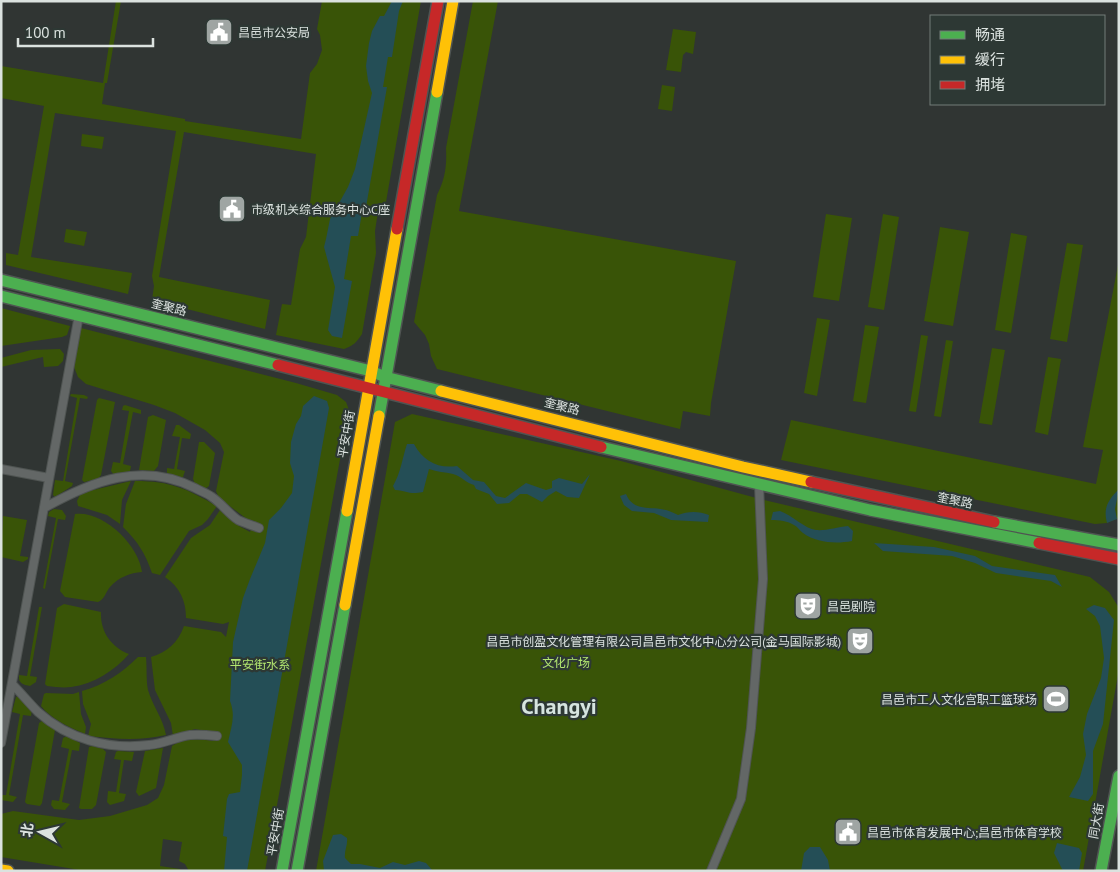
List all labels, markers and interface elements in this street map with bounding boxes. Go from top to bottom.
scale bar [18,15,152,47]
legend [930,15,1105,105]
public building icon: 昌邑市公安局 [204,17,234,47]
text: 100 m [25,23,66,42]
place label: 昌邑市公安局 [238,25,310,40]
text: 畅通 [975,25,1005,44]
text: 缓行 [975,50,1005,69]
text: 拥堵 [975,75,1005,94]
public building icon: 市级机关综合服务中心C座 [217,194,247,224]
place label: 市级机关综合服务中心C座 [251,202,390,217]
street label: 奎聚路 [150,295,188,319]
street label: 奎聚路 [543,394,581,418]
street label: 平安中街 [334,409,358,459]
street label: 奎聚路 [936,489,974,511]
theatre icon: 昌邑剧院 [793,591,823,621]
place label: 昌邑剧院 [827,599,875,614]
theatre icon: 昌邑市创盈文化管理有限公司昌邑市文化中心分公司(金马国际影城) [845,626,875,656]
place label: 昌邑市创盈文化管理有限公司昌邑市文化中心分公司(金马国际影城) [486,634,841,649]
park label: 文化广场 [542,655,590,670]
park label: 平安街水系 [230,657,290,672]
sports icon: 昌邑市工人文化宫职工篮球场 [1041,684,1071,714]
district label: Changyi [521,692,597,720]
place label: 昌邑市工人文化宫职工篮球场 [881,692,1037,707]
street label: 同大街 [1085,802,1107,840]
north arrow [15,807,65,857]
street label: 平安中街 [263,807,287,857]
public building icon: 昌邑市体育发展中心;昌邑市体育学校 [833,817,863,847]
text: 北 [17,822,37,838]
place label: 昌邑市体育发展中心;昌邑市体育学校 [867,825,1062,840]

